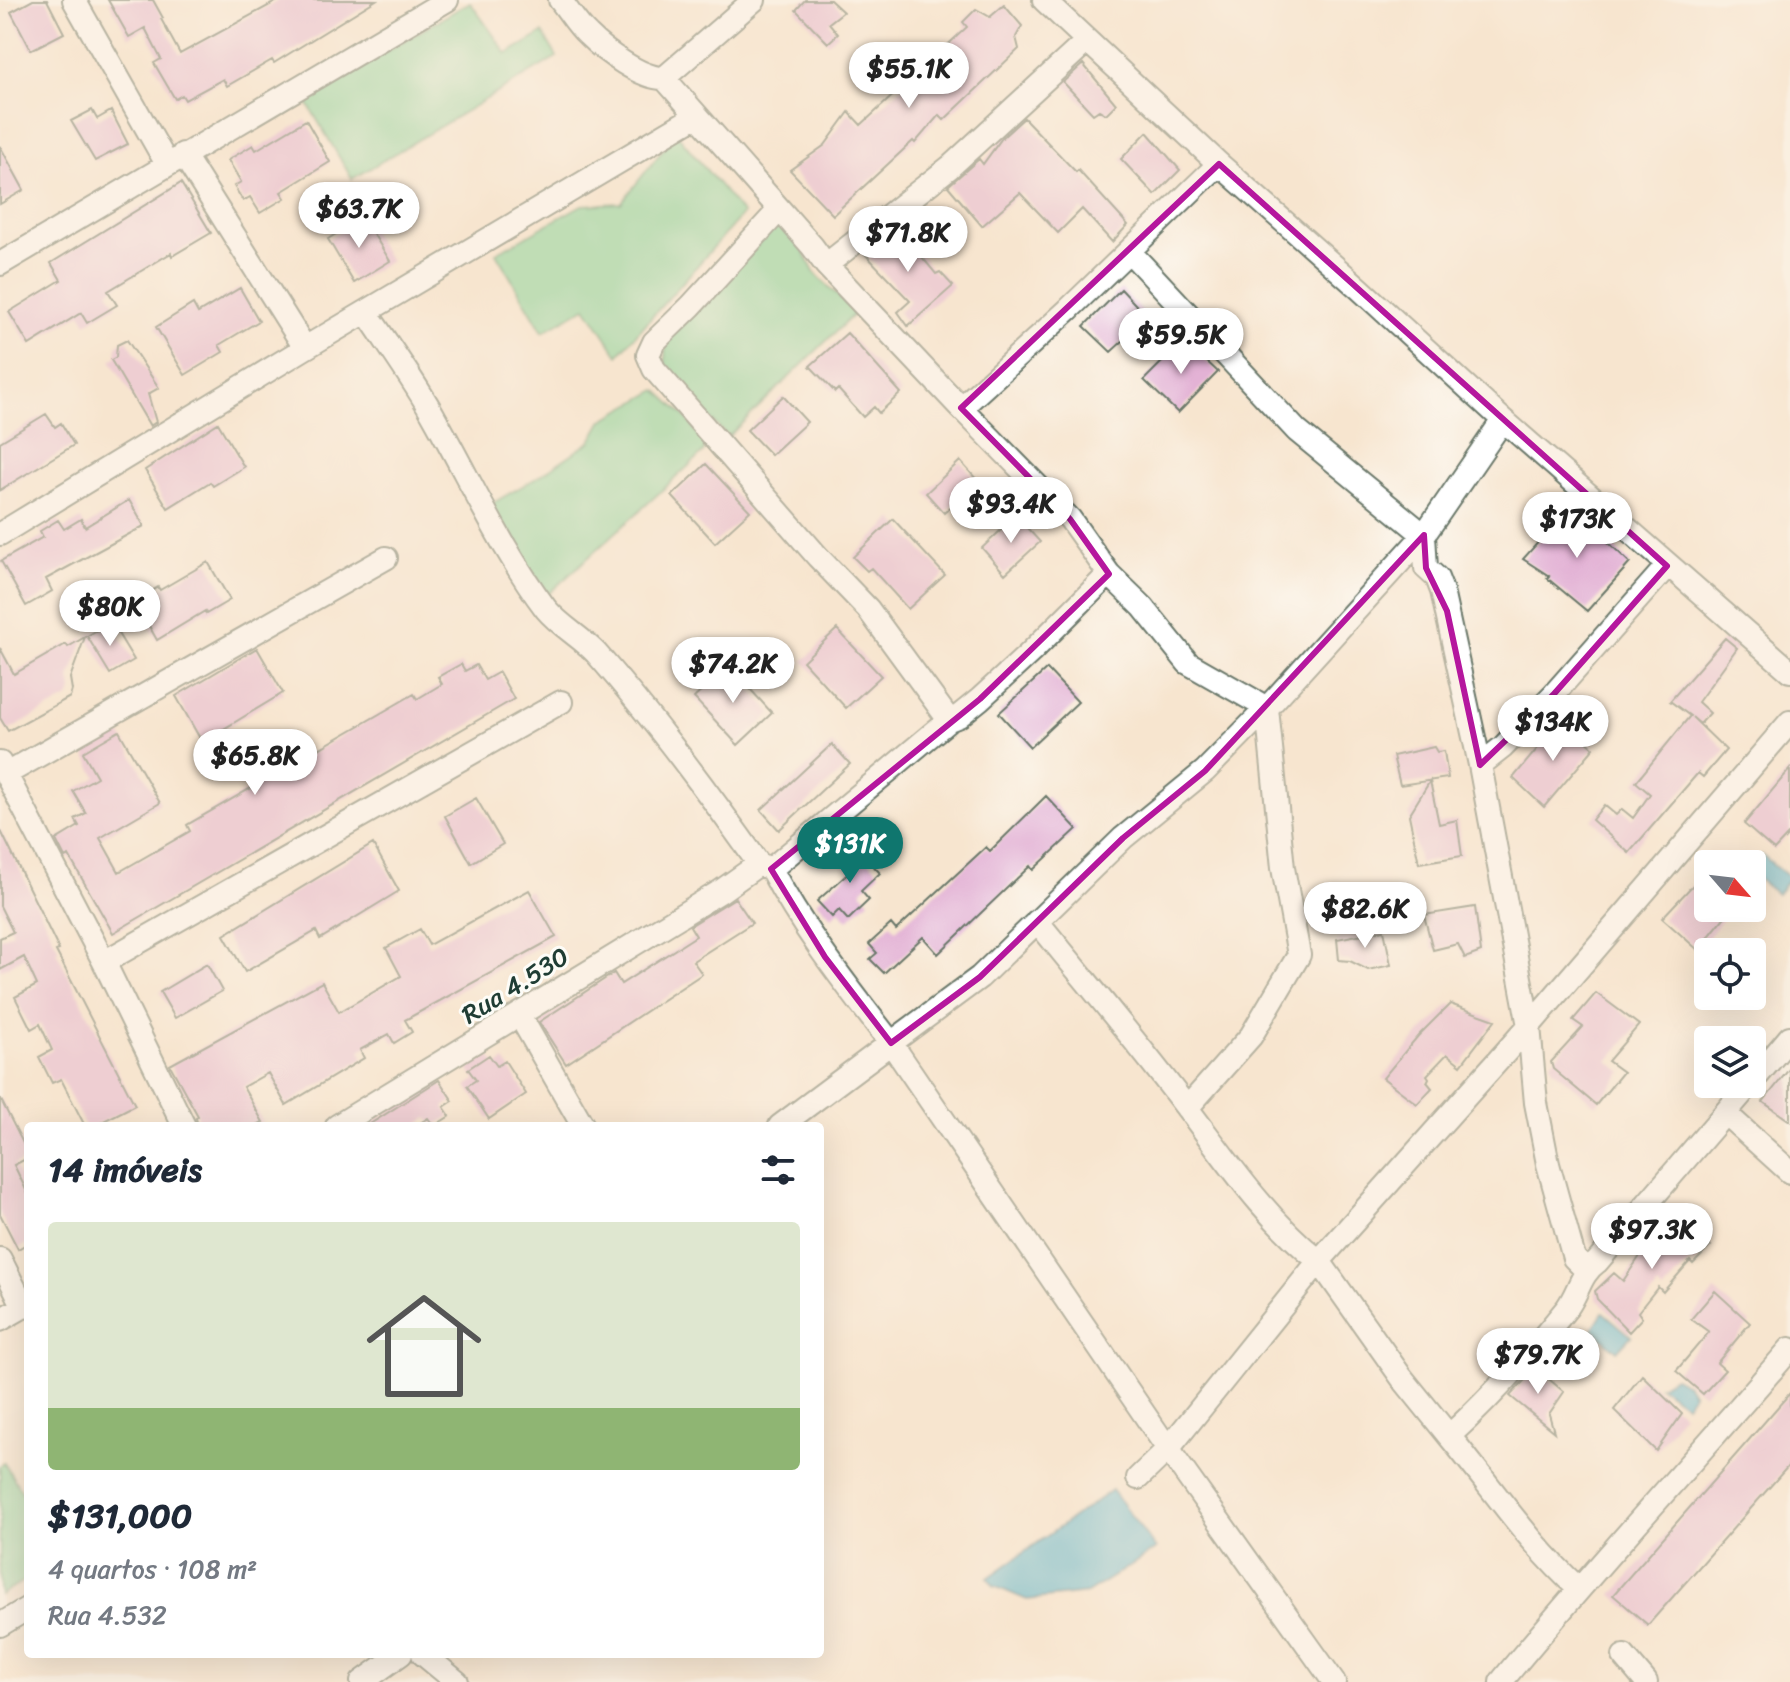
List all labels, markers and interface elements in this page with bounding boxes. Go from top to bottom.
pin: $55.1K [844,42,974,110]
text: $55.1K [867,45,951,91]
pin: $63.7K [294,182,424,250]
text: $63.7K [316,185,402,231]
pin: $71.8K [843,206,973,274]
text: $71.8K [867,209,949,255]
pin: $59.5K [1116,308,1246,376]
text: $59.5K [1137,311,1225,357]
pin: $93.4K [946,477,1076,545]
text: $93.4K [967,480,1055,526]
pin: $173K [1521,492,1633,560]
text: $173K [1540,495,1614,541]
pin: $80K [63,580,157,648]
text: $80K [77,583,143,629]
pin: $74.2K [668,637,798,705]
text: $74.2K [689,640,777,686]
pin: $134K [1497,695,1609,763]
text: $134K [1516,698,1590,744]
pin: $65.8K [190,729,320,797]
text: $65.8K [211,732,299,778]
pin: $131K [794,817,906,885]
text: $131K [815,820,885,866]
north arrow [1694,850,1766,922]
map controls [1694,850,1766,1098]
pin: $82.6K [1300,882,1430,950]
text: $82.6K [1322,885,1408,931]
street label: Rua 4.530 [452,934,578,1036]
button: locate [1694,938,1766,1010]
button: layers [1694,1026,1766,1098]
text: 14 imóveis [48,1140,202,1200]
icon: filters [756,1148,800,1192]
pin: $97.3K [1587,1203,1717,1271]
text: $97.3K [1609,1206,1695,1252]
icon: home [352,1274,496,1418]
pin: $79.7K [1473,1328,1603,1396]
text: $79.7K [1495,1331,1581,1377]
text: $131,000 [48,1486,192,1546]
text: 4 quartos · 108 m² [48,1546,257,1592]
text: Rua 4.532 [48,1592,167,1638]

